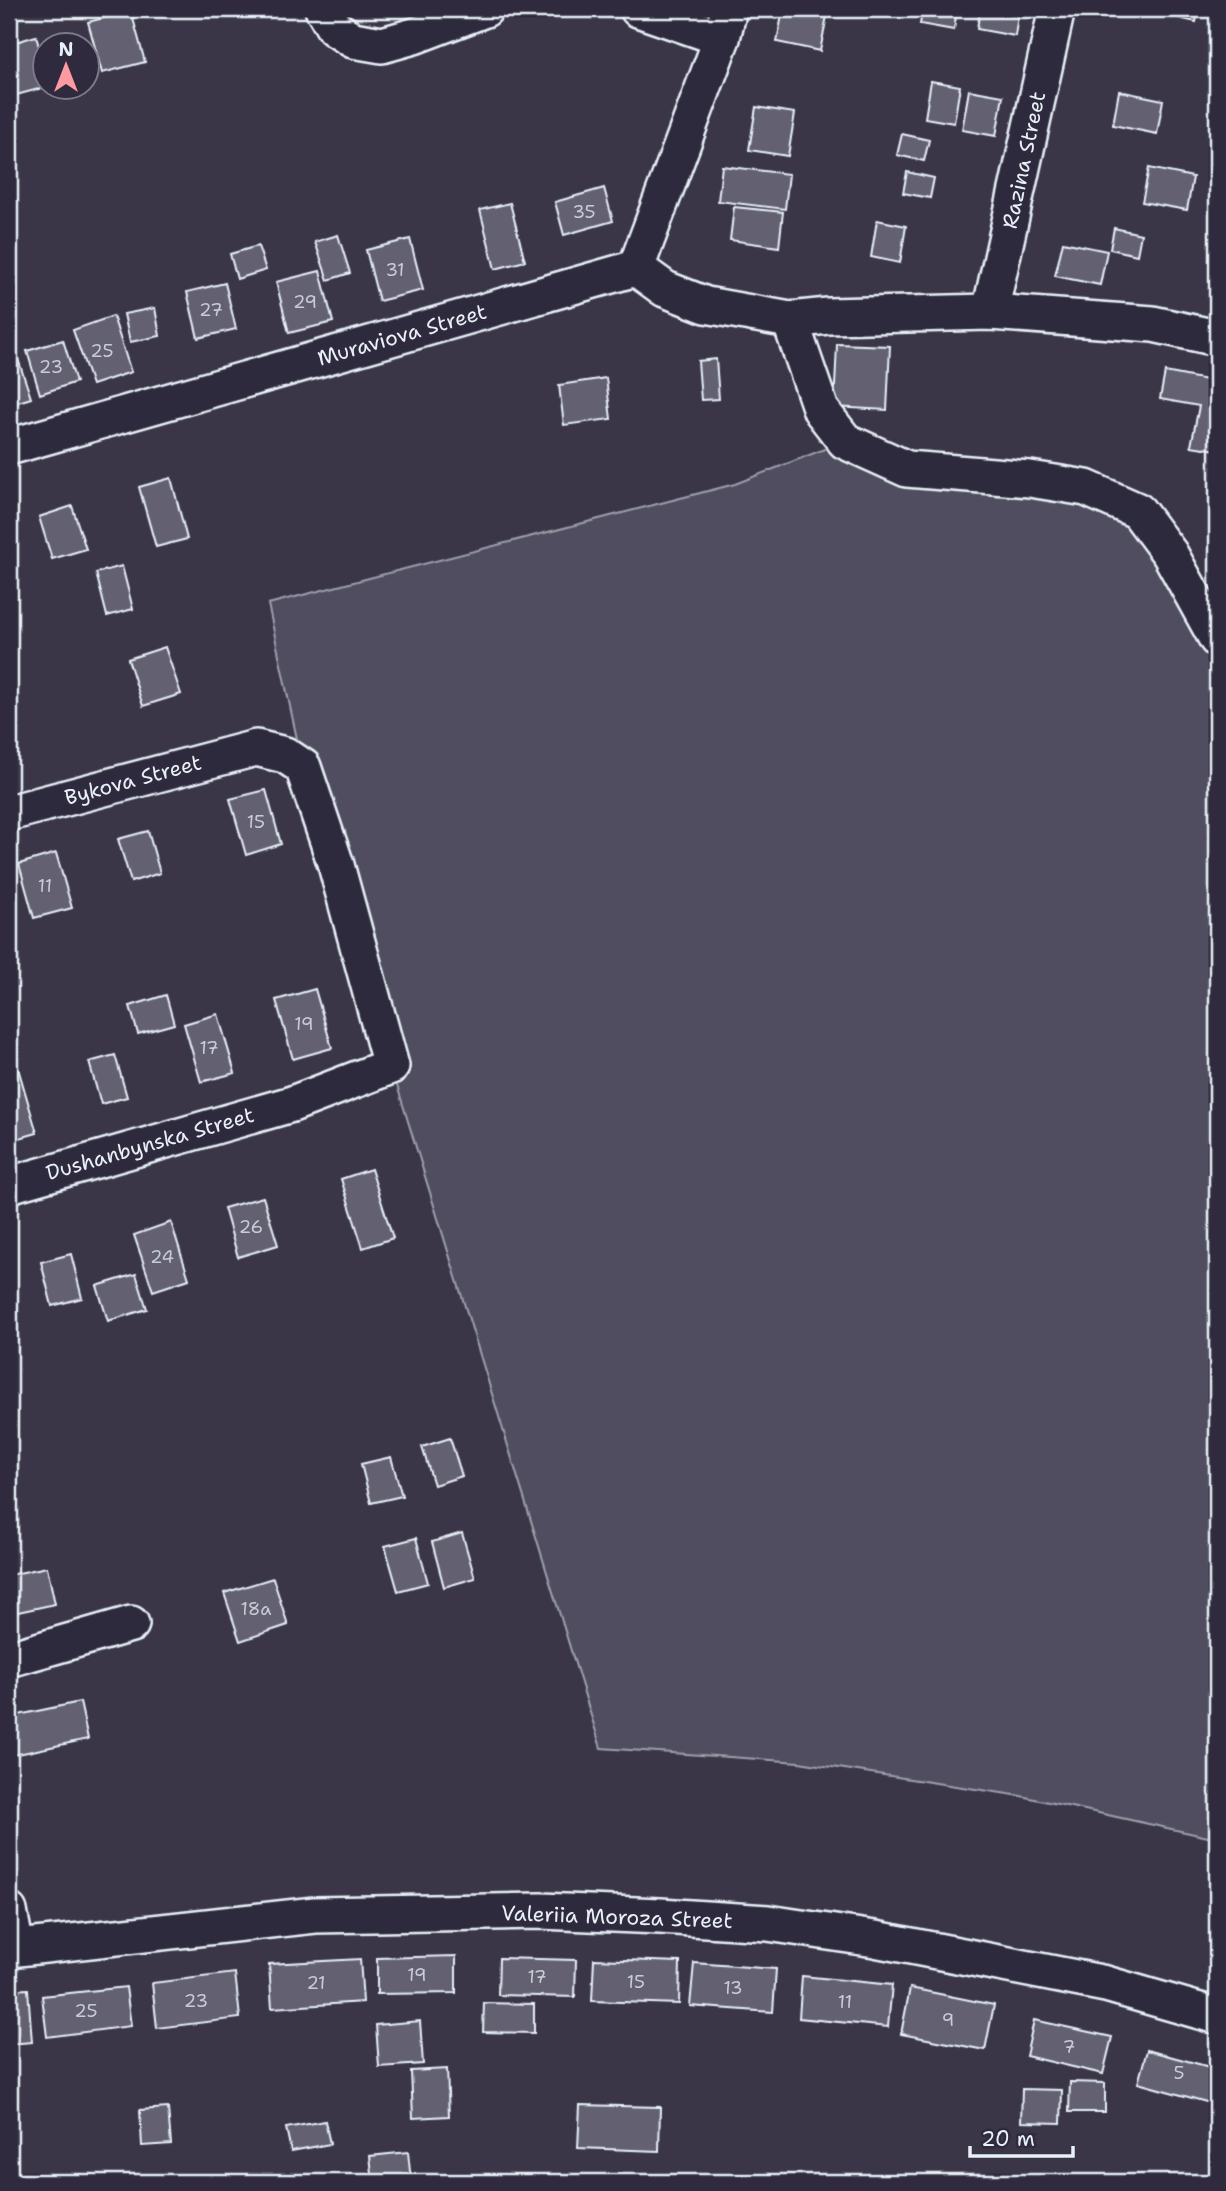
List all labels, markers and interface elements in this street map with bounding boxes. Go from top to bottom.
north arrow [32,32,102,102]
text: N [58,37,74,62]
street label: Razina Street [996,89,1052,231]
house number: 35 [572,200,596,224]
house number: 31 [385,258,405,282]
house number: 29 [293,290,317,314]
street label: Muraviova Street [314,297,490,373]
house number: 27 [199,298,223,322]
house number: 25 [90,339,114,363]
house number: 23 [39,355,63,379]
street label: Bykova Street [61,748,205,812]
house number: 15 [247,810,265,834]
house number: 11 [38,874,52,898]
house number: 19 [294,1012,314,1036]
house number: 17 [199,1036,219,1060]
street label: Dushanbynska Street [43,1101,257,1187]
house number: 26 [239,1215,263,1239]
house number: 24 [150,1245,174,1269]
house number: 18а [240,1597,272,1621]
street label: Valeriia Moroza Street [501,1899,733,1935]
house number: 19 [407,1963,427,1987]
house number: 17 [527,1965,547,1989]
house number: 15 [627,1970,645,1994]
house number: 21 [306,1971,326,1995]
house number: 13 [723,1976,743,2000]
house number: 23 [184,1989,208,2013]
house number: 11 [838,1990,852,2014]
house number: 25 [74,1999,98,2023]
house number: 9 [942,2008,954,2032]
house number: 7 [1063,2035,1075,2059]
house number: 5 [1173,2061,1185,2085]
scale bar [970,2114,1074,2158]
text: 20 m [981,2125,1035,2153]

